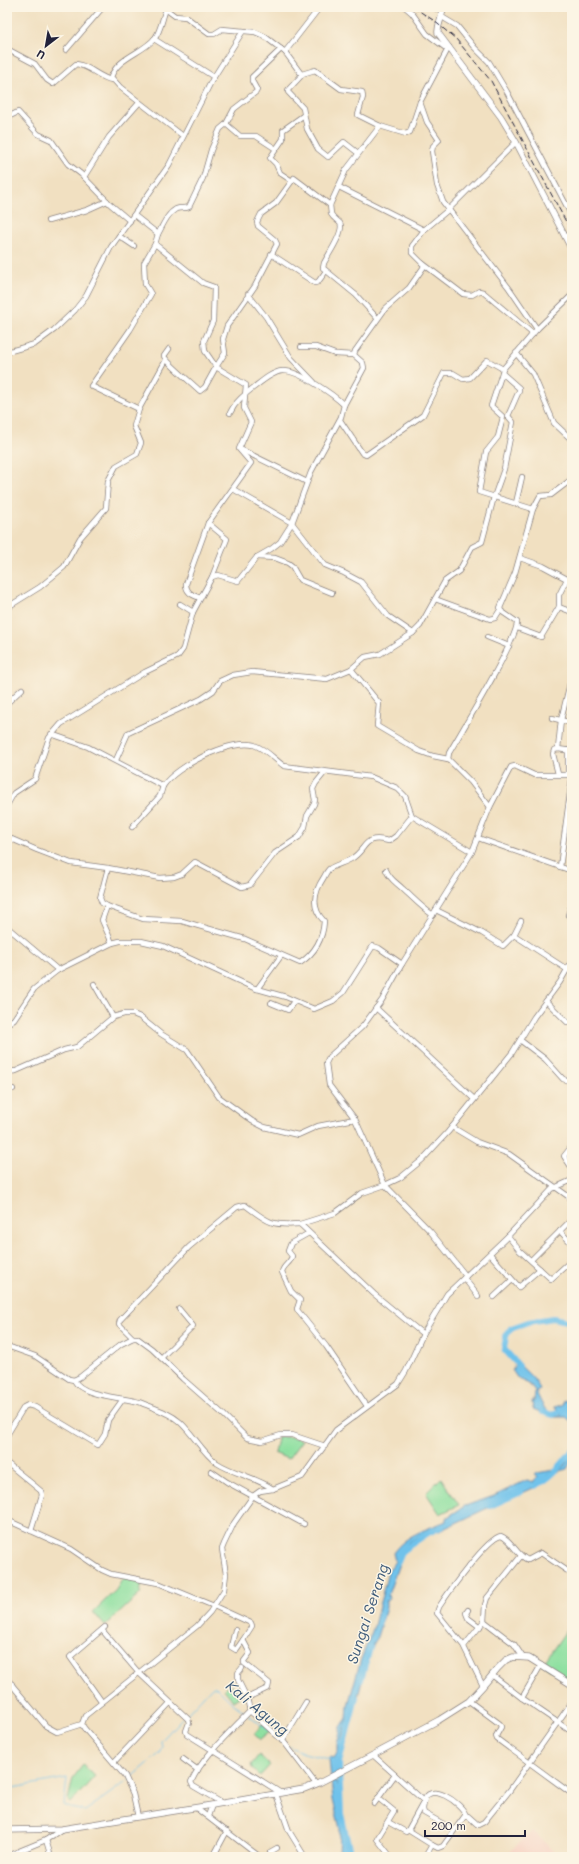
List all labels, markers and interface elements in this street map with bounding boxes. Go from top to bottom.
north arrow [26,26,66,66]
text: U [33,47,48,63]
water label: Sungai Serang [341,1561,393,1666]
water label: Kali Agung [222,1675,293,1739]
scale bar [425,1812,525,1838]
text: 200 m [431,1817,466,1833]

